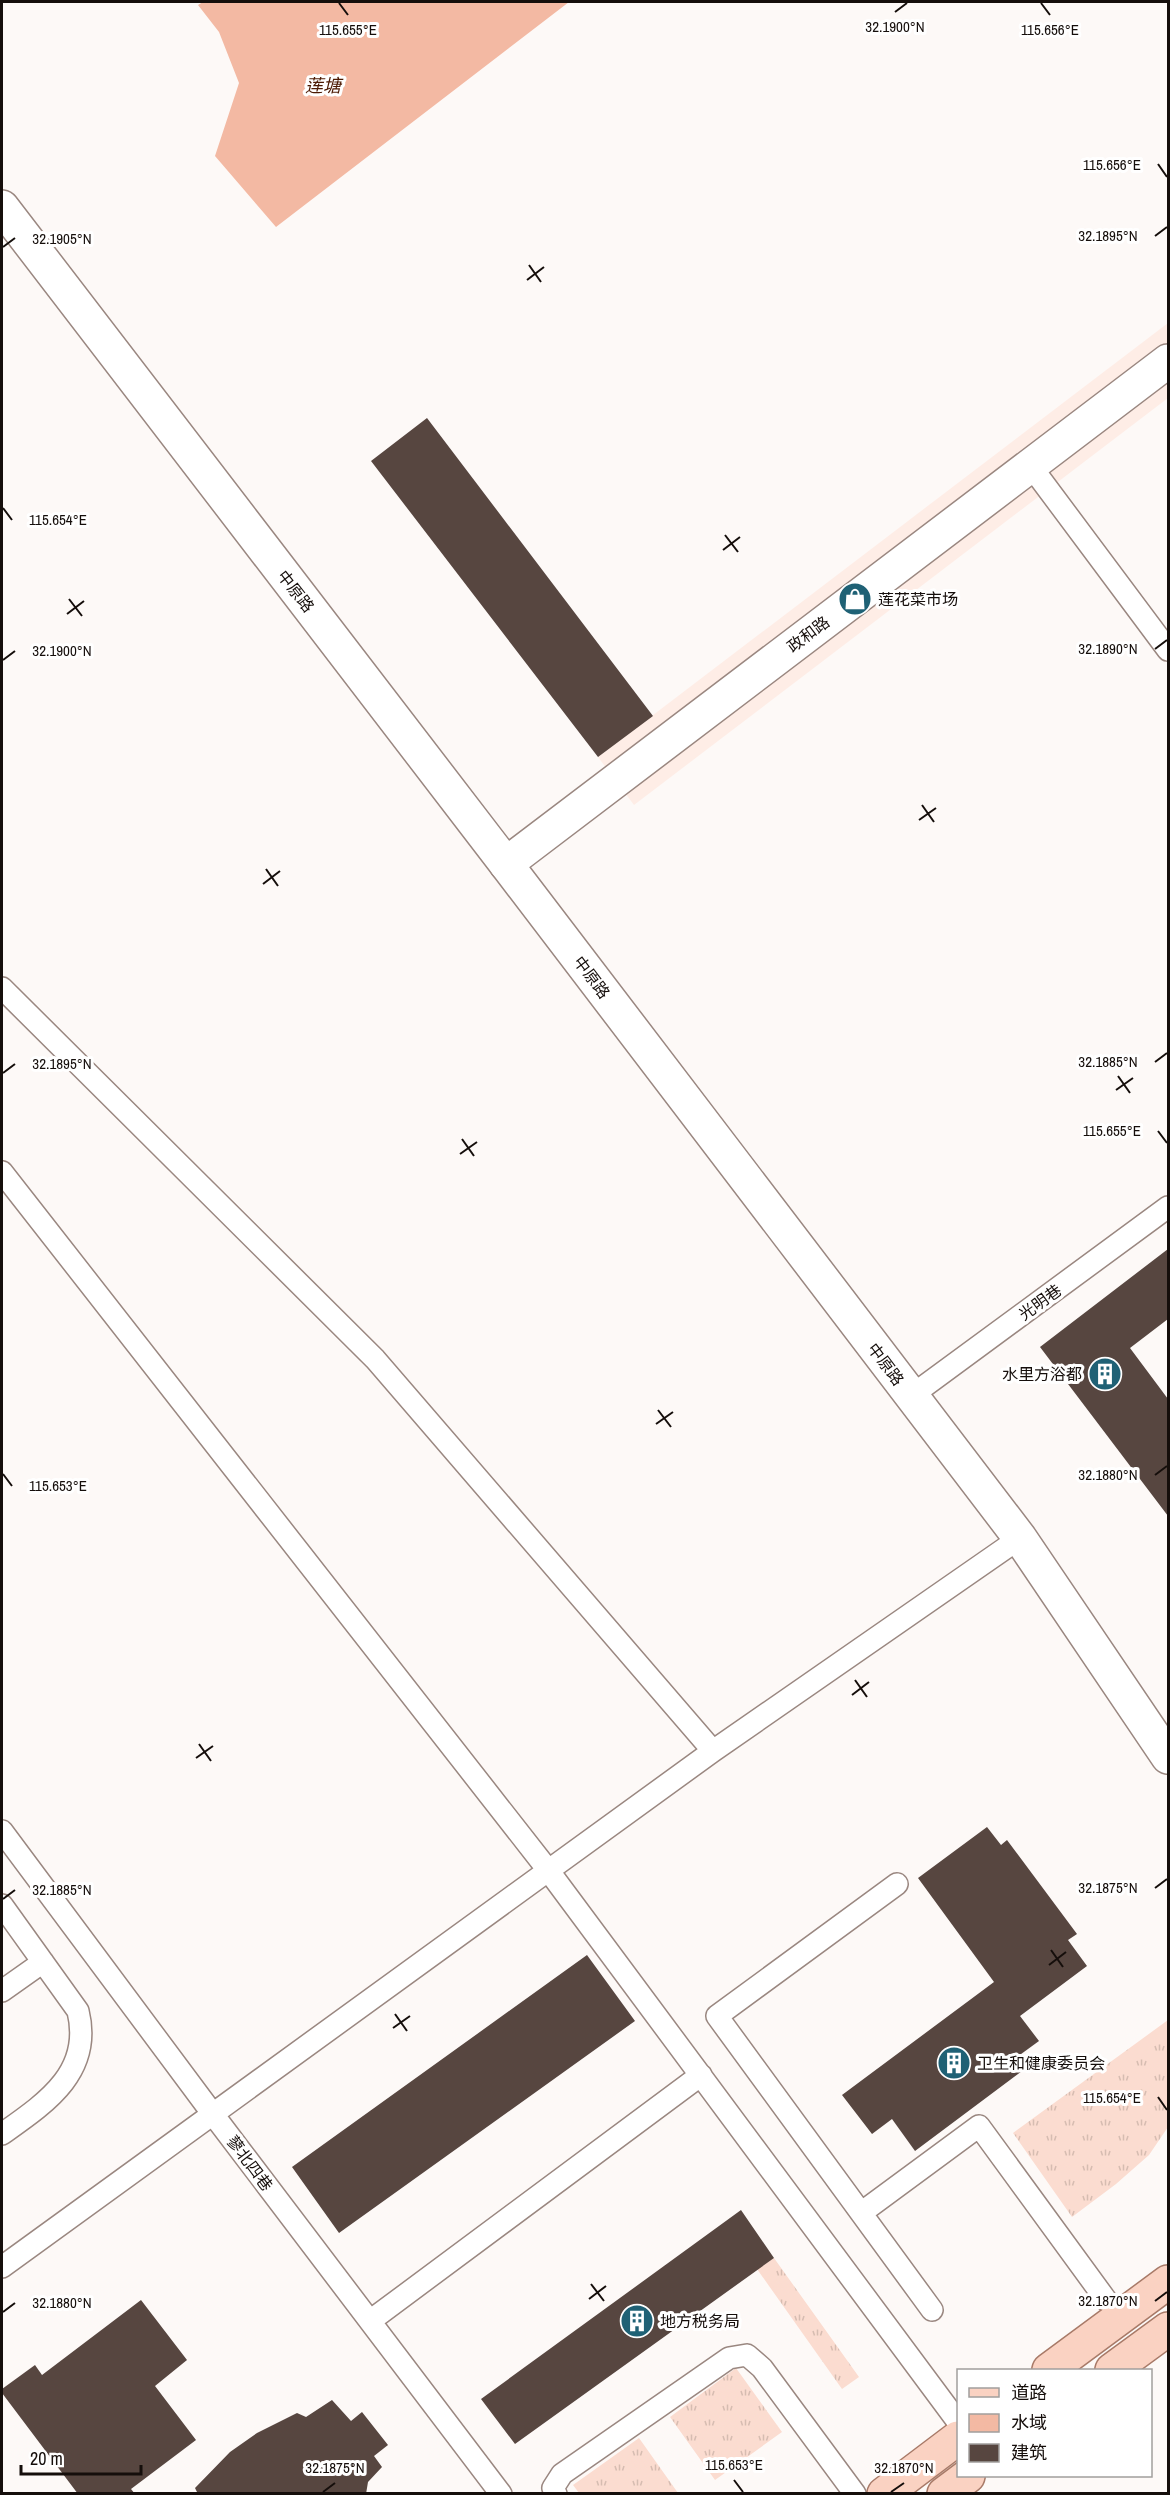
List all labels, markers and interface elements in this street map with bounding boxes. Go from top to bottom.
text: 32.1900°N [865,16,925,37]
text: 115.655°E [319,19,377,40]
text: 115.656°E [1021,19,1079,40]
water label: 莲塘 [305,73,344,98]
text: 115.656°E [1083,154,1141,175]
text: 32.1895°N [1078,225,1138,246]
text: 32.1905°N [32,228,92,249]
text: 115.654°E [29,509,87,530]
street label: 中原路 [273,565,319,617]
shop icon: 莲花菜市场 [837,581,873,617]
place label: 莲花菜市场 [878,588,958,610]
street label: 政和路 [782,611,834,657]
text: 32.1890°N [1078,638,1138,659]
text: 32.1900°N [32,640,92,661]
street label: 中原路 [569,951,615,1003]
text: 32.1885°N [1078,1051,1138,1072]
text: 32.1895°N [32,1053,92,1074]
text: 115.655°E [1083,1120,1141,1141]
street label: 光明巷 [1014,1279,1066,1325]
street label: 中原路 [863,1338,909,1390]
building icon: 水里方浴都 [1087,1356,1123,1392]
place label: 水里方浴都 [1002,1363,1082,1385]
text: 32.1880°N [1078,1464,1138,1485]
text: 115.653°E [29,1475,87,1496]
text: 32.1875°N [1078,1877,1138,1898]
text: 32.1885°N [32,1879,92,1900]
building icon: 卫生和健康委员会 [936,2045,972,2081]
place label: 卫生和健康委员会 [977,2052,1105,2074]
text: 115.654°E [1083,2087,1141,2108]
street label: 蓼北四巷 [222,2131,278,2195]
text: 32.1870°N [1078,2290,1138,2311]
text: 32.1880°N [32,2292,92,2313]
building icon: 地方税务局 [619,2303,655,2339]
place label: 地方税务局 [660,2310,740,2332]
legend [957,2369,1152,2477]
text: 道路 [1011,2380,1047,2405]
text: 水域 [1011,2410,1047,2435]
scale bar [21,2438,141,2476]
text: 建筑 [1011,2440,1047,2465]
text: 20 m [30,2446,63,2471]
text: 115.653°E [705,2454,763,2475]
text: 32.1875°N [305,2457,365,2478]
text: 32.1870°N [874,2457,934,2478]

